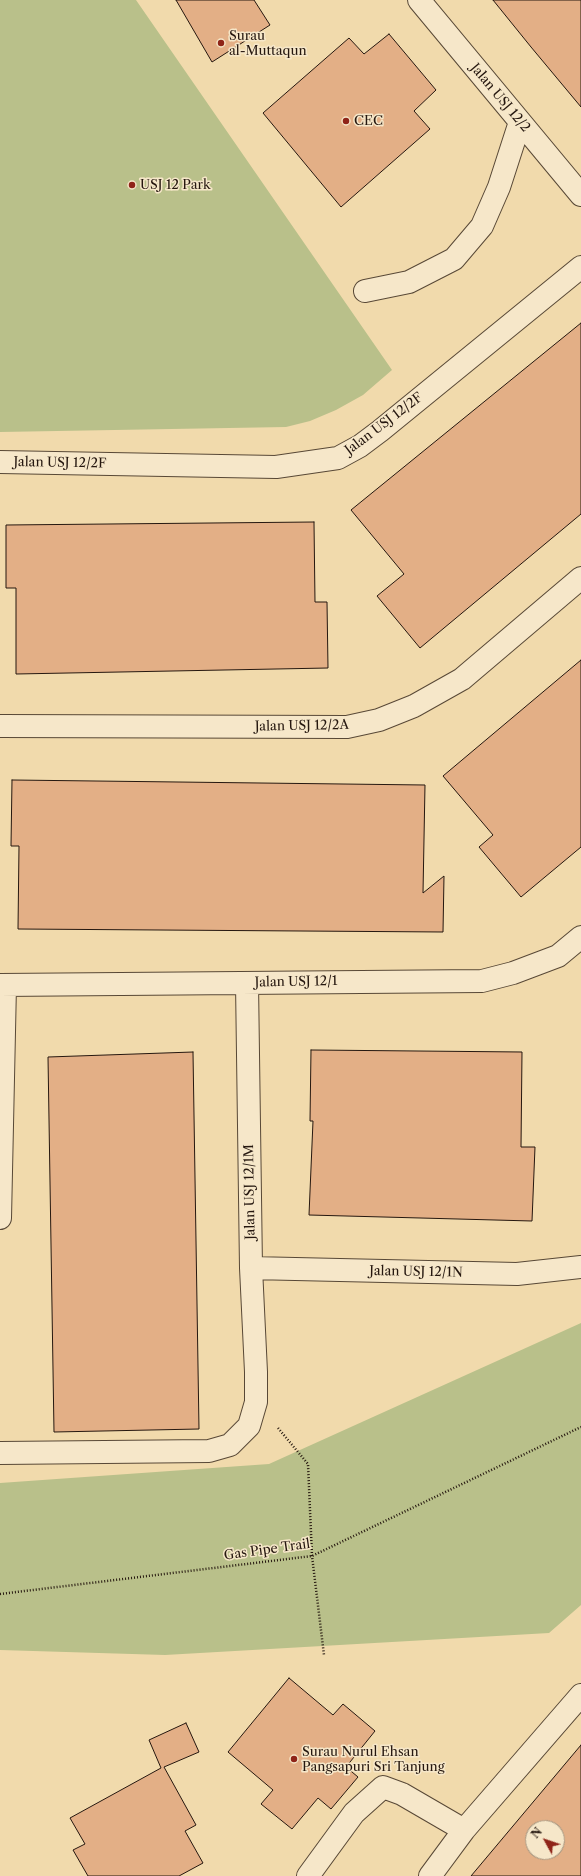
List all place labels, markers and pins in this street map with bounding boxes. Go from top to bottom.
place label: Surau al-Muttaqun [229,28,307,59]
marker: Surau al-Muttaqun [216,38,226,48]
place label: CEC [354,113,383,129]
marker: CEC [341,116,351,126]
place label: USJ 12 Park [140,177,211,193]
marker: USJ 12 Park [127,180,137,190]
place label: Surau Nurul Ehsan Pangsapuri Sri Tanjung [302,1744,445,1775]
marker: Surau Nurul Ehsan Pangsapuri Sri Tanjung [289,1754,299,1764]

